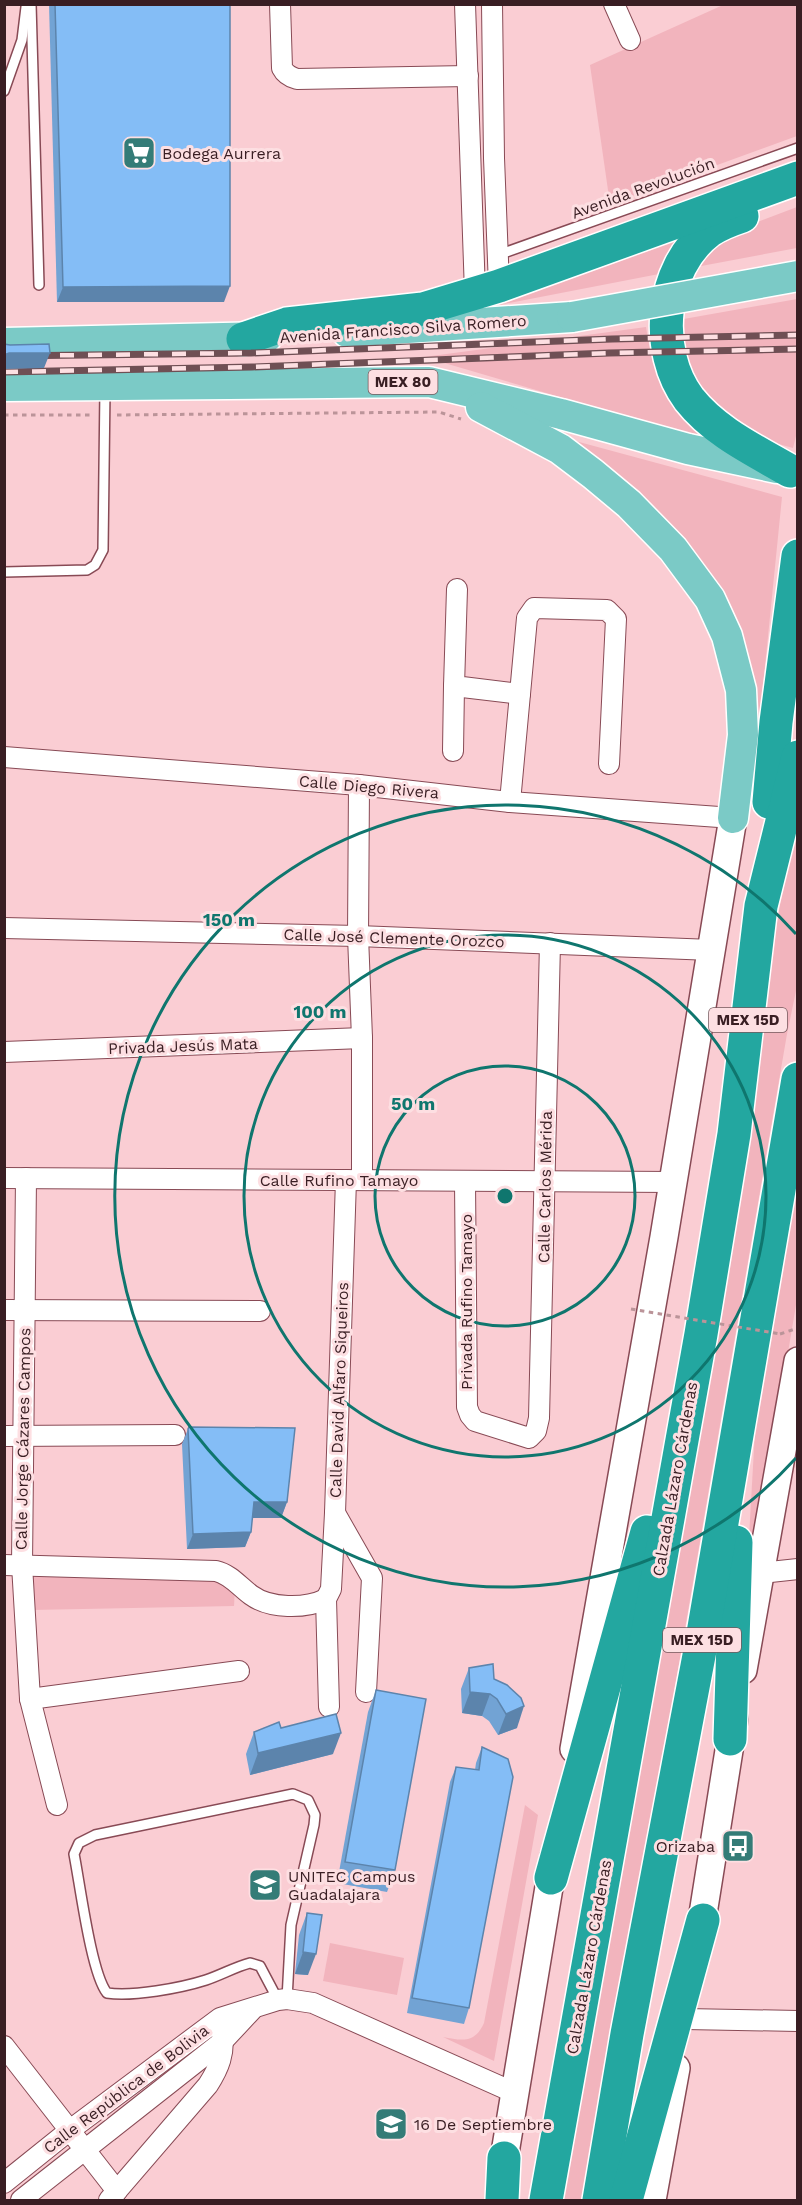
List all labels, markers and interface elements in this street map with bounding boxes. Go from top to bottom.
supermarket icon: Bodega Aurrera [121,135,157,171]
place label: Bodega Aurrera [162,144,281,163]
street label: Avenida Revolución [569,153,717,223]
street label: Avenida Francisco Silva Romero [279,311,527,347]
road number: MEX 80 [368,370,438,394]
street label: Calle Diego Rivera [298,771,440,803]
text: 150 m [203,909,255,930]
street label: Calle José Clemente Orozco [283,925,505,951]
text: 100 m [293,1001,347,1022]
road number: MEX 15D [709,1008,787,1032]
street label: Privada Jesús Mata [108,1034,258,1058]
text: 50 m [391,1093,435,1114]
street label: Calle Carlos Mérida [534,1111,556,1263]
street label: Calle Rufino Tamayo [260,1171,418,1190]
centre of rings [495,1186,515,1206]
street label: Privada Rufino Tamayo [457,1214,476,1390]
street label: Calle David Alfaro Siqueiros [326,1282,352,1498]
street label: Calle Jorge Cázares Campos [12,1328,34,1550]
street label: Calzada Lázaro Cárdenas [649,1380,701,1578]
road number: MEX 15D [663,1628,741,1652]
bus stop icon: Orizaba [720,1828,756,1864]
place label: Orizaba [656,1837,715,1856]
street label: Calzada Lázaro Cárdenas [563,1858,615,2056]
school or university icon: UNITEC Campus Guadalajara [247,1867,283,1903]
place label: UNITEC Campus Guadalajara [288,1867,416,1904]
street label: Calle República de Bolivia [40,2021,212,2157]
school or university icon: 16 De Septiembre [373,2106,409,2142]
place label: 16 De Septiembre [414,2115,552,2134]

